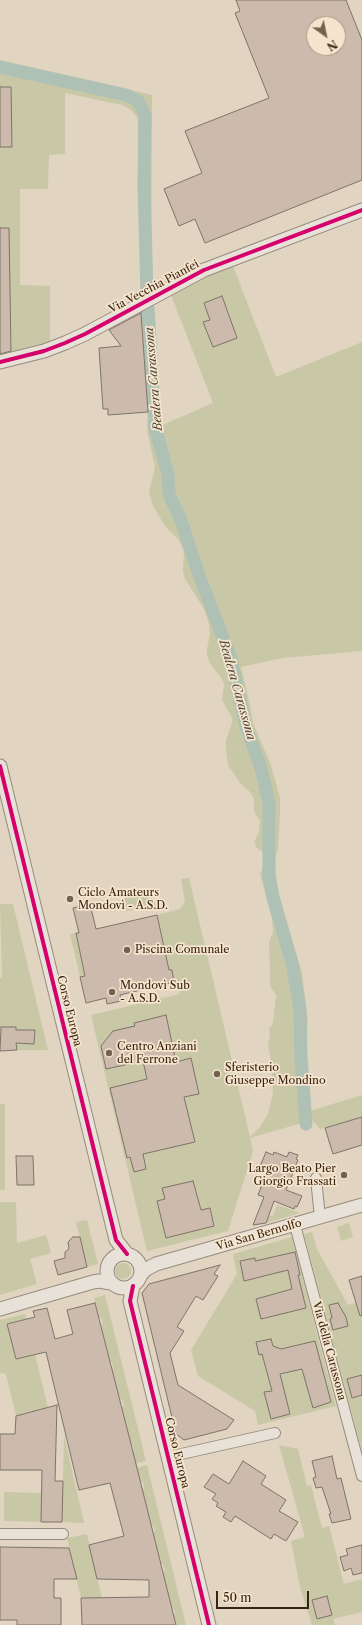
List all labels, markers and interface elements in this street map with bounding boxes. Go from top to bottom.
north arrow [306,16,346,56]
text: N [324,37,340,54]
street label: Via Vecchia Pianfei [107,258,201,316]
water label: Bealera Carassona [142,327,166,431]
water label: Bealera Carassona [216,638,258,742]
place label: Ciclo Amateurs Mondovì - A.S.D. [78,886,168,912]
marker: Ciclo Amateurs Mondovì - A.S.D. [65,894,75,904]
place label: Piscina Comunale [135,943,230,957]
marker: Piscina Comunale [122,945,132,955]
street label: Corso Europa [54,974,84,1048]
place label: Mondovì Sub - A.S.D. [120,979,190,1005]
marker: Mondovì Sub - A.S.D. [107,987,117,997]
place label: Centro Anziani del Ferrone [117,1040,197,1066]
marker: Centro Anziani del Ferrone [104,1048,114,1058]
place label: Sferisterio Giuseppe Mondino [225,1061,326,1087]
marker: Sferisterio Giuseppe Mondino [212,1069,222,1079]
place label: Largo Beato Pier Giorgio Frassati [248,1162,336,1188]
marker: Largo Beato Pier Giorgio Frassati [339,1170,349,1180]
street label: Via San Bernolfo [215,1217,303,1253]
street label: Via della Carassona [309,1300,349,1402]
street label: Corso Europa [162,1416,192,1490]
scale bar [218,1583,311,1609]
text: 50 m [223,1590,252,1605]

